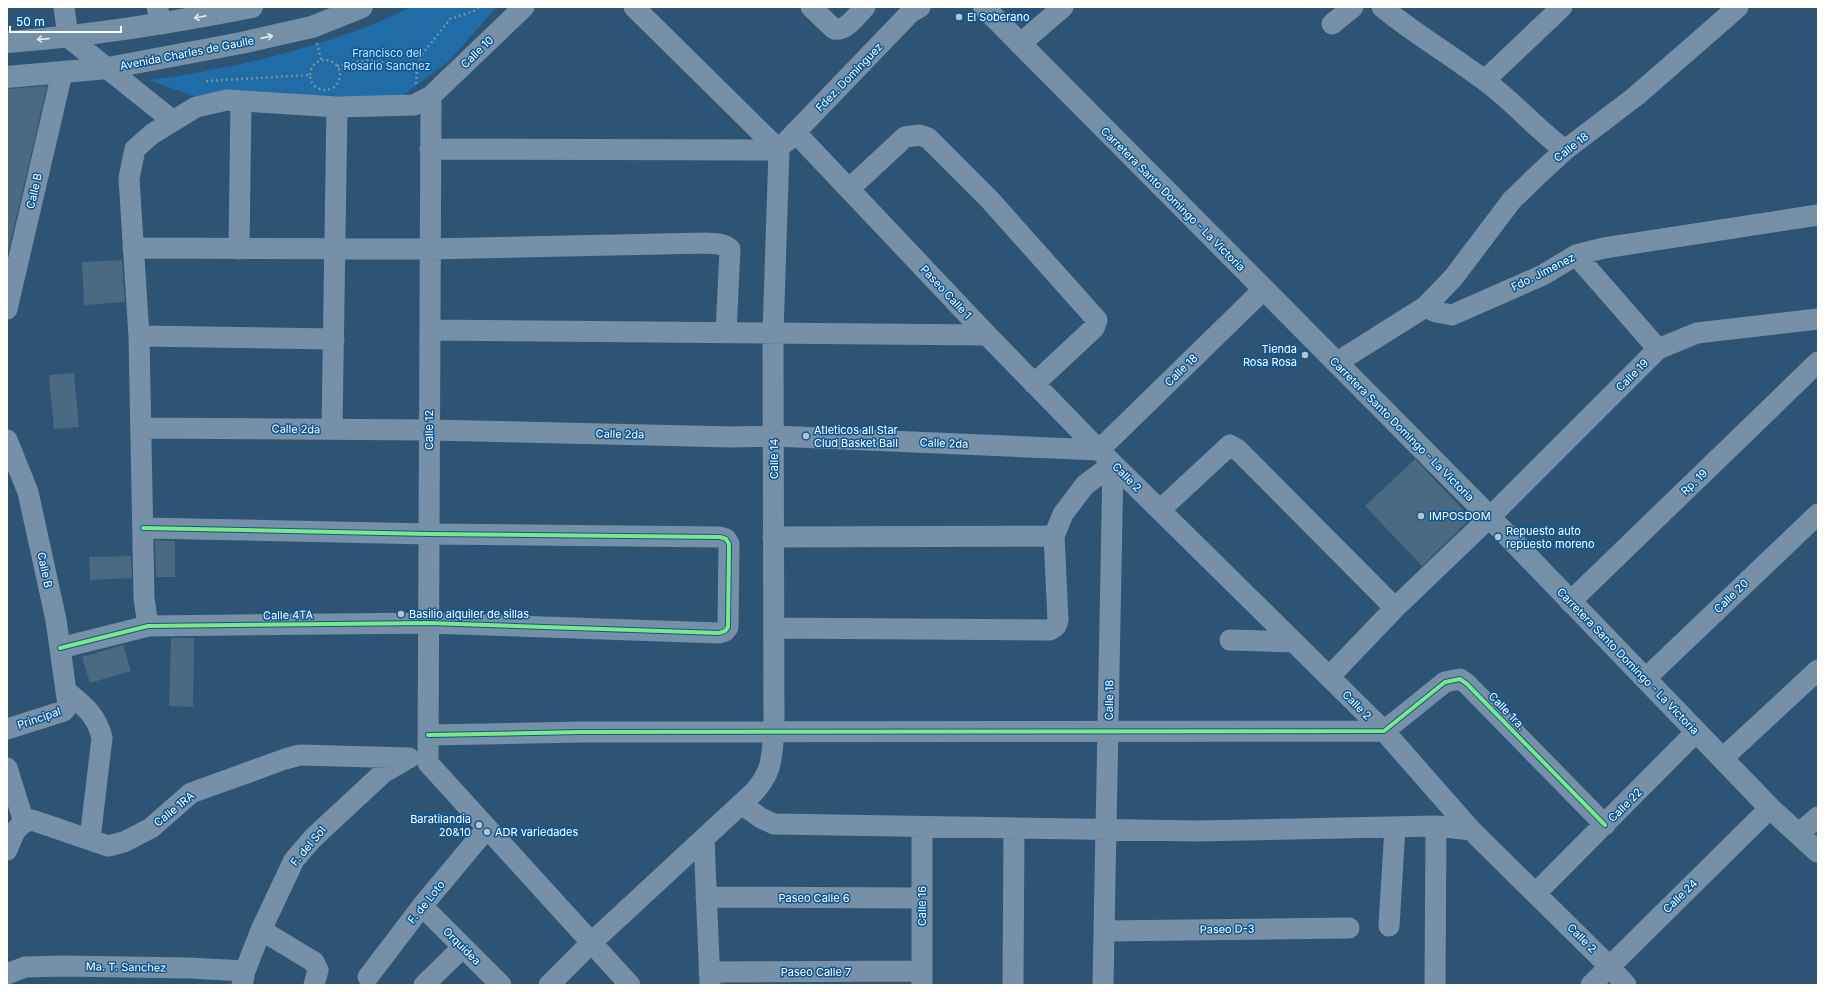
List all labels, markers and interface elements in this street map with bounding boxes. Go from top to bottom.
scale bar [10,8,121,34]
place label: El Soberano [967,10,1030,24]
marker: El Soberano [954,12,964,22]
one-way arrow [194,13,207,21]
text: 50 m [16,14,45,29]
one-way arrow [260,32,273,40]
street label: Avenida Charles de Gaulle [119,33,255,73]
street label: Calle 10 [458,33,496,71]
one-way arrow [37,36,50,43]
street label: Fdez. Dominguez [813,40,885,114]
park label: Francisco del Rosario Sanchez [343,46,431,73]
street label: Carretera Santo Domingo - La Victoria [1098,124,1248,274]
street label: Calle 18 [1551,129,1591,165]
street label: Calle B [23,172,45,210]
street label: Fdo. Jimenez [1509,250,1577,294]
street label: Paseo Calle 1 [917,262,975,322]
place label: Tienda Rosa Rosa [1243,342,1297,369]
marker: Tienda Rosa Rosa [1300,350,1310,360]
street label: Calle 18 [1162,351,1201,389]
street label: Carretera Santo Domingo - La Victoria [1327,354,1477,504]
street label: Calle 19 [1613,356,1651,394]
street label: Calle 12 [422,410,436,450]
street label: Calle 2da [272,422,320,436]
place label: Atleticos all Star Clud Basket Ball [814,423,898,450]
street label: Calle 2da [596,427,644,441]
marker: Atleticos all Star Clud Basket Ball [801,431,811,441]
street label: Calle 2da [919,435,969,451]
street label: Calle 14 [767,439,781,479]
street label: Calle 2 [1109,459,1145,495]
street label: Rp. 19 [1678,466,1710,498]
place label: IMPOSDOM [1429,509,1491,523]
marker: IMPOSDOM [1416,511,1426,521]
place label: Repuesto auto repuesto moreno [1506,524,1595,551]
marker: Repuesto auto repuesto moreno [1493,532,1503,542]
street label: Calle B [34,551,56,589]
street label: Calle 20 [1711,576,1751,616]
street label: Carretera Santo Domingo - La Victoria [1554,585,1702,737]
place label: Basilio alquiler de sillas [409,607,529,621]
street label: Calle 4TA [263,608,313,622]
marker: Basilio alquiler de sillas [396,609,406,619]
street label: Calle 18 [1102,680,1116,720]
street label: Calle 2 [1339,687,1375,723]
street label: Calle 1ra. [1486,689,1528,733]
street label: Principal [15,704,63,732]
street label: Calle 22 [1605,785,1645,825]
street label: Calle 1RA [151,788,197,830]
place label: Baratilandia 20&10 [410,812,471,839]
marker: Baratilandia 20&10 [474,820,484,830]
street label: F. del Sol [287,823,329,869]
place label: ADR variedades [495,825,578,839]
marker: ADR variedades [482,827,492,837]
street label: Calle 24 [1660,876,1700,916]
street label: F. de Loto [404,877,448,926]
street label: Calle 16 [915,886,929,926]
street label: Paseo Calle 6 [779,891,850,905]
street label: Calle 2 [1564,920,1600,956]
street label: Paseo D-3 [1199,922,1255,936]
street label: Orquidea [440,924,484,968]
street label: Ma. T. Sanchez [86,959,166,975]
street label: Paseo Calle 7 [781,965,851,979]

